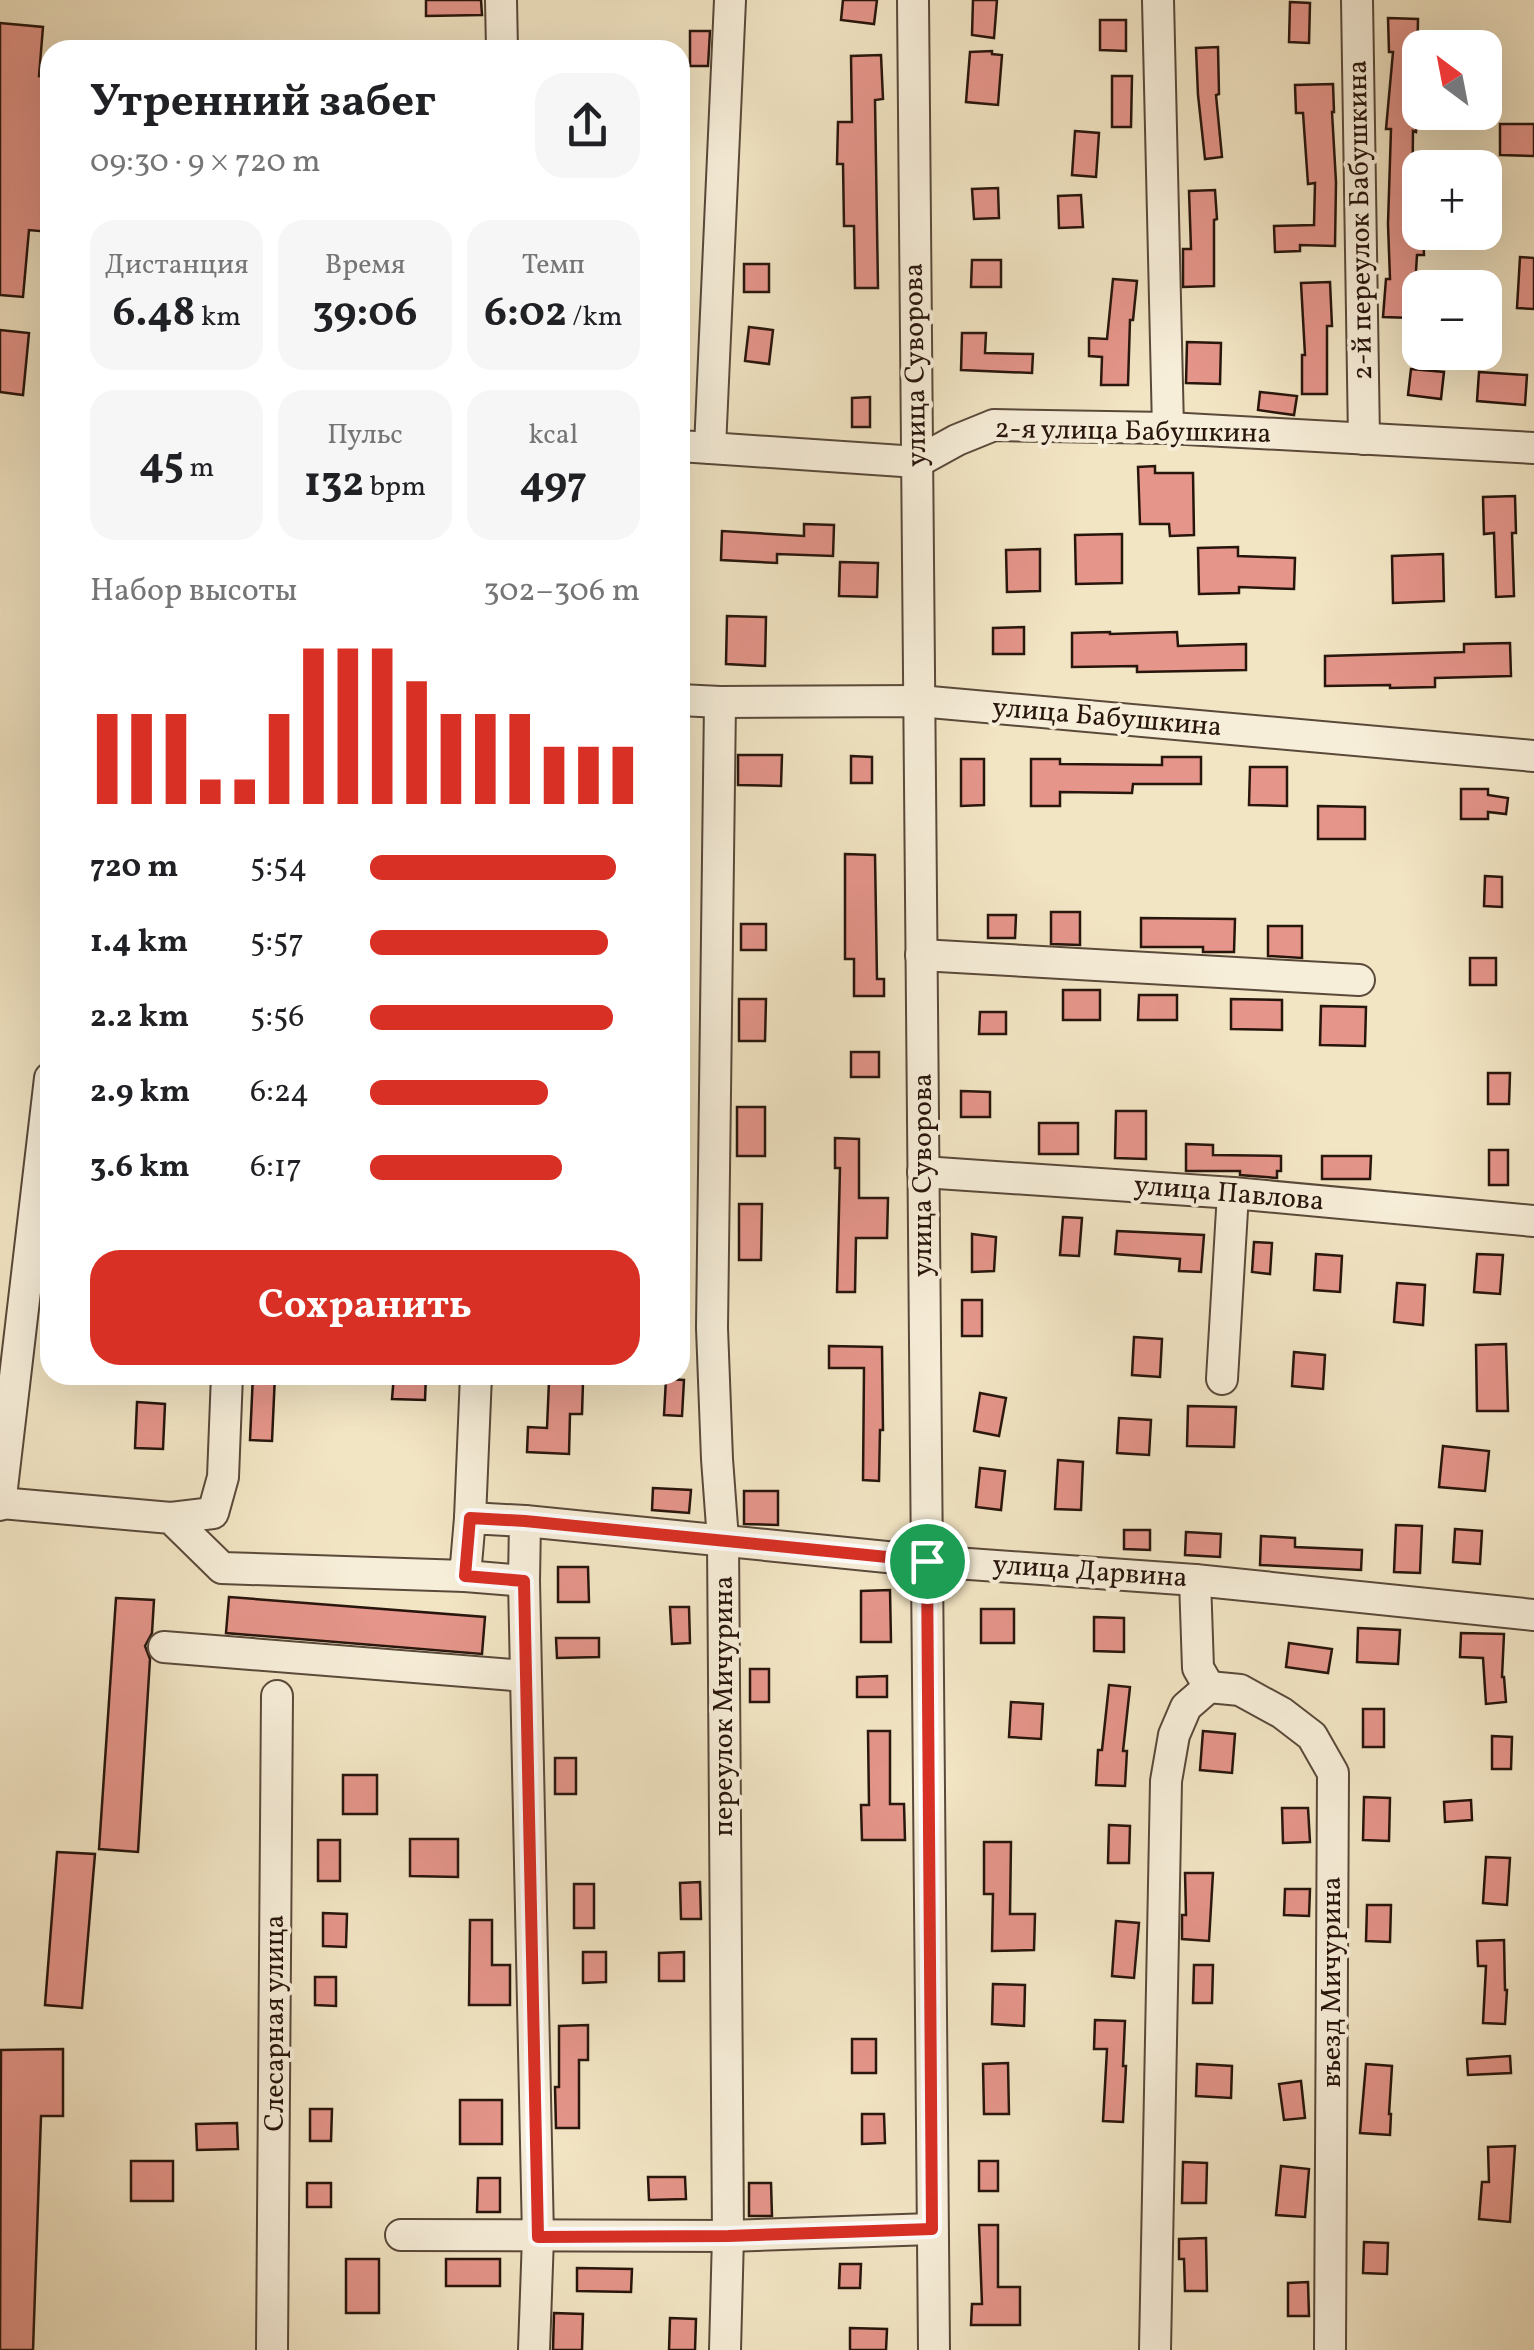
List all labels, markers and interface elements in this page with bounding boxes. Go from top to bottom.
north arrow [1402,30,1502,130]
map controls [1402,30,1502,370]
street label: 2-й переулок Бабушкина [1339,60,1383,380]
text: Утренний забег [90,72,436,135]
button: share [535,73,640,178]
text: 09:30 · 9 × 720 m [90,141,321,185]
button: + [1402,150,1502,250]
text: Дистанция [105,246,249,285]
text: Время [325,246,405,285]
text: Темп [522,246,585,285]
street label: улица Суворова [895,263,937,467]
button: − [1402,270,1502,370]
text: 6.48 [112,285,195,344]
text: 39:06 [312,285,418,344]
text: 6:02 [484,285,567,344]
text: km [195,298,241,337]
text: /km [567,298,623,337]
street label: 2-я улица Бабушкина [994,410,1272,454]
text: Пульс [327,416,403,455]
text: kcal [528,416,578,455]
text: 45 [139,436,184,495]
text: m [184,449,214,488]
text: 132 [304,455,364,514]
text: 497 [519,455,587,514]
text: bpm [364,468,426,507]
text: Набор высоты [90,570,297,614]
text: 302–306 m [483,570,640,614]
street label: улица Бабушкина [990,689,1224,747]
text: 720 m [90,846,179,890]
text: 5:54 [250,846,307,890]
text: 1.4 km [90,921,188,965]
text: 5:57 [250,921,304,965]
text: 2.2 km [90,996,189,1040]
text: 5:56 [250,996,305,1040]
text: 2.9 km [90,1071,190,1115]
text: 6:24 [250,1071,309,1115]
street label: улица Суворова [904,1073,943,1277]
text: 3.6 km [90,1146,190,1190]
text: 6:17 [250,1146,302,1190]
street label: улица Павлова [1132,1166,1326,1222]
button: Сохранить [90,1250,640,1365]
pin [885,1519,970,1604]
icon: arrive [900,1534,955,1589]
street label: улица Дарвина [991,1546,1189,1598]
street label: переулок Мичурина [705,1576,744,1836]
street label: въезд Мичурина [1313,1876,1352,2088]
street label: Слесарная улица [256,1915,295,2131]

